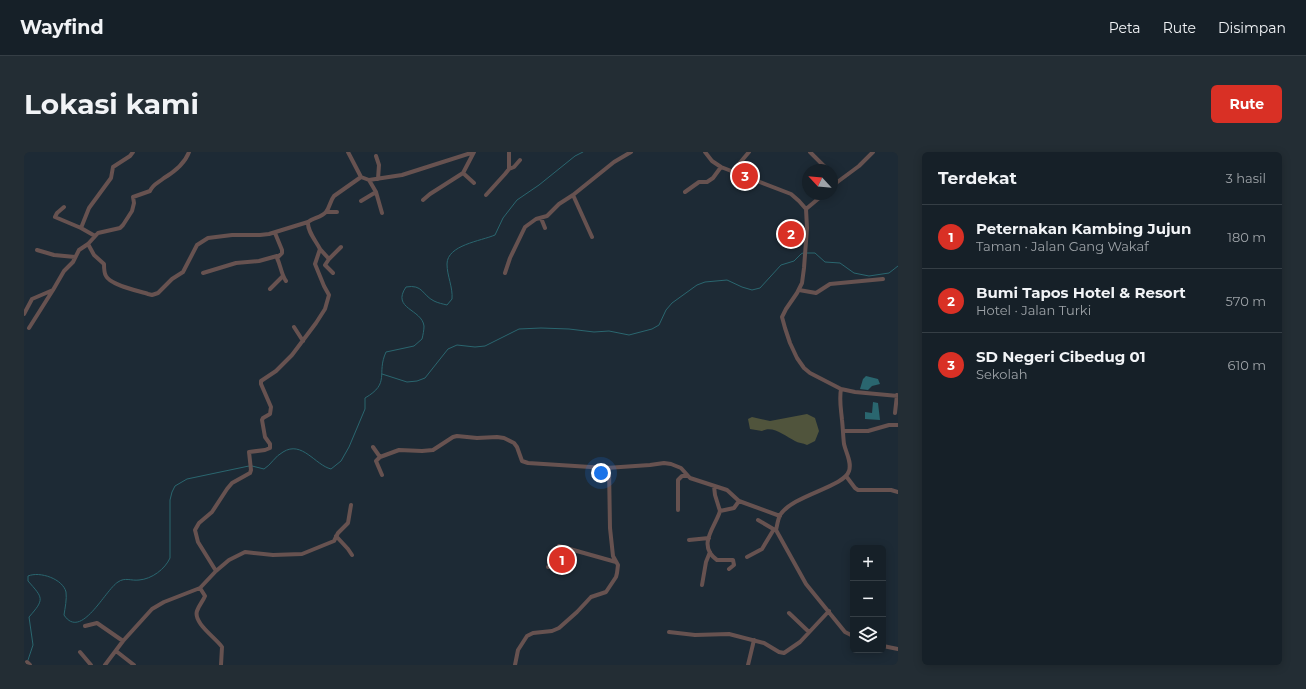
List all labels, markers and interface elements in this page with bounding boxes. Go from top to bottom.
text: Wayfind [20,16,104,39]
text: Peta [1109,19,1141,37]
text: Rute [1163,19,1196,37]
text: Disimpan [1218,19,1286,37]
button: Rute [1211,85,1282,123]
text: Lokasi kami [24,87,199,121]
pin: 3 [732,161,758,191]
north arrow [802,164,838,200]
text: Terdekat [938,168,1017,188]
text: 3 hasil [1225,170,1266,186]
pin: 2 [778,219,804,249]
text: Peternakan Kambing Jujun [976,219,1191,238]
text: 1 [948,229,954,245]
text: 180 m [1227,229,1266,245]
text: Taman · Jalan Gang Wakaf [976,238,1149,254]
text: Bumi Tapos Hotel & Resort [976,283,1186,302]
text: 2 [947,293,955,309]
text: 570 m [1226,293,1266,309]
text: Hotel · Jalan Turki [976,302,1091,318]
text: SD Negeri Cibedug 01 [976,347,1146,366]
text: 3 [947,357,955,373]
text: 610 m [1228,357,1266,373]
text: Sekolah [976,366,1027,382]
your location [591,463,611,483]
pin: 1 [549,545,575,575]
map controls [850,545,886,653]
button: + [850,545,886,581]
button: − [850,581,886,617]
button: layers [850,617,886,653]

